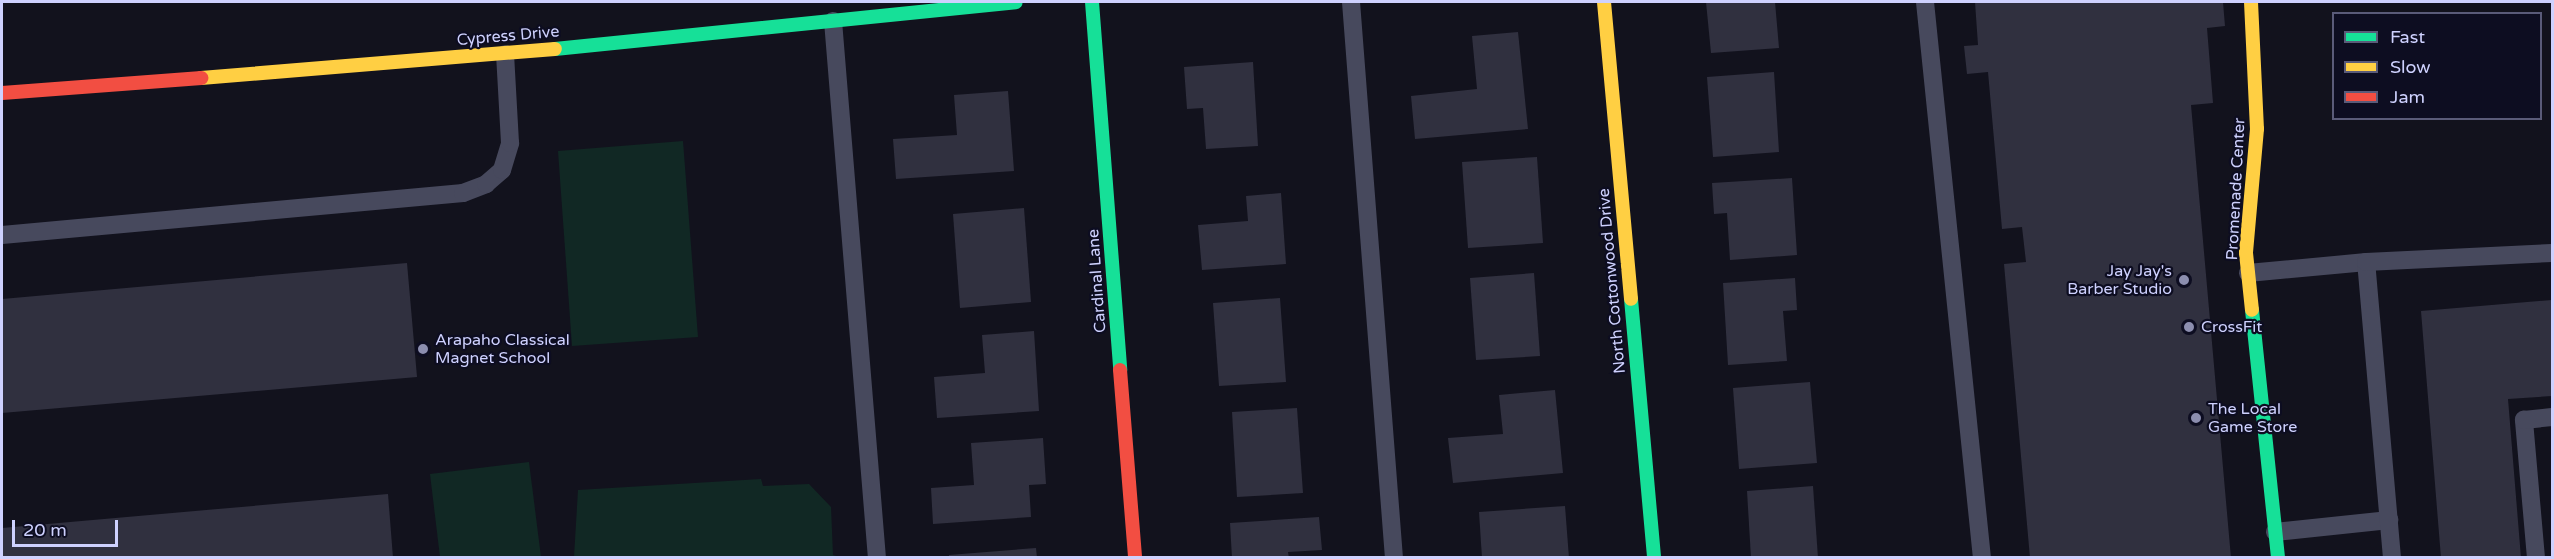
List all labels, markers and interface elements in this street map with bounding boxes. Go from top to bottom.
legend [2332,12,2542,120]
street label: Cypress Drive [456,22,560,50]
text: Fast [2390,26,2425,48]
text: Slow [2390,56,2431,78]
text: Jam [2390,86,2425,108]
street label: Promenade Center [2223,117,2249,261]
street label: North Cottonwood Drive [1594,187,1630,375]
street label: Cardinal Lane [1084,228,1110,334]
place label: Jay Jay's Barber Studio [2067,261,2172,299]
marker: Jay Jay's Barber Studio [2177,273,2191,287]
place label: CrossFit [2201,317,2262,337]
marker: CrossFit [2182,320,2196,334]
place label: Arapaho Classical Magnet School [435,330,570,368]
marker: Arapaho Classical Magnet School [416,342,430,356]
place label: The Local Game Store [2208,399,2297,437]
marker: The Local Game Store [2189,411,2203,425]
scale bar [15,508,122,546]
text: 20 m [23,519,67,541]

